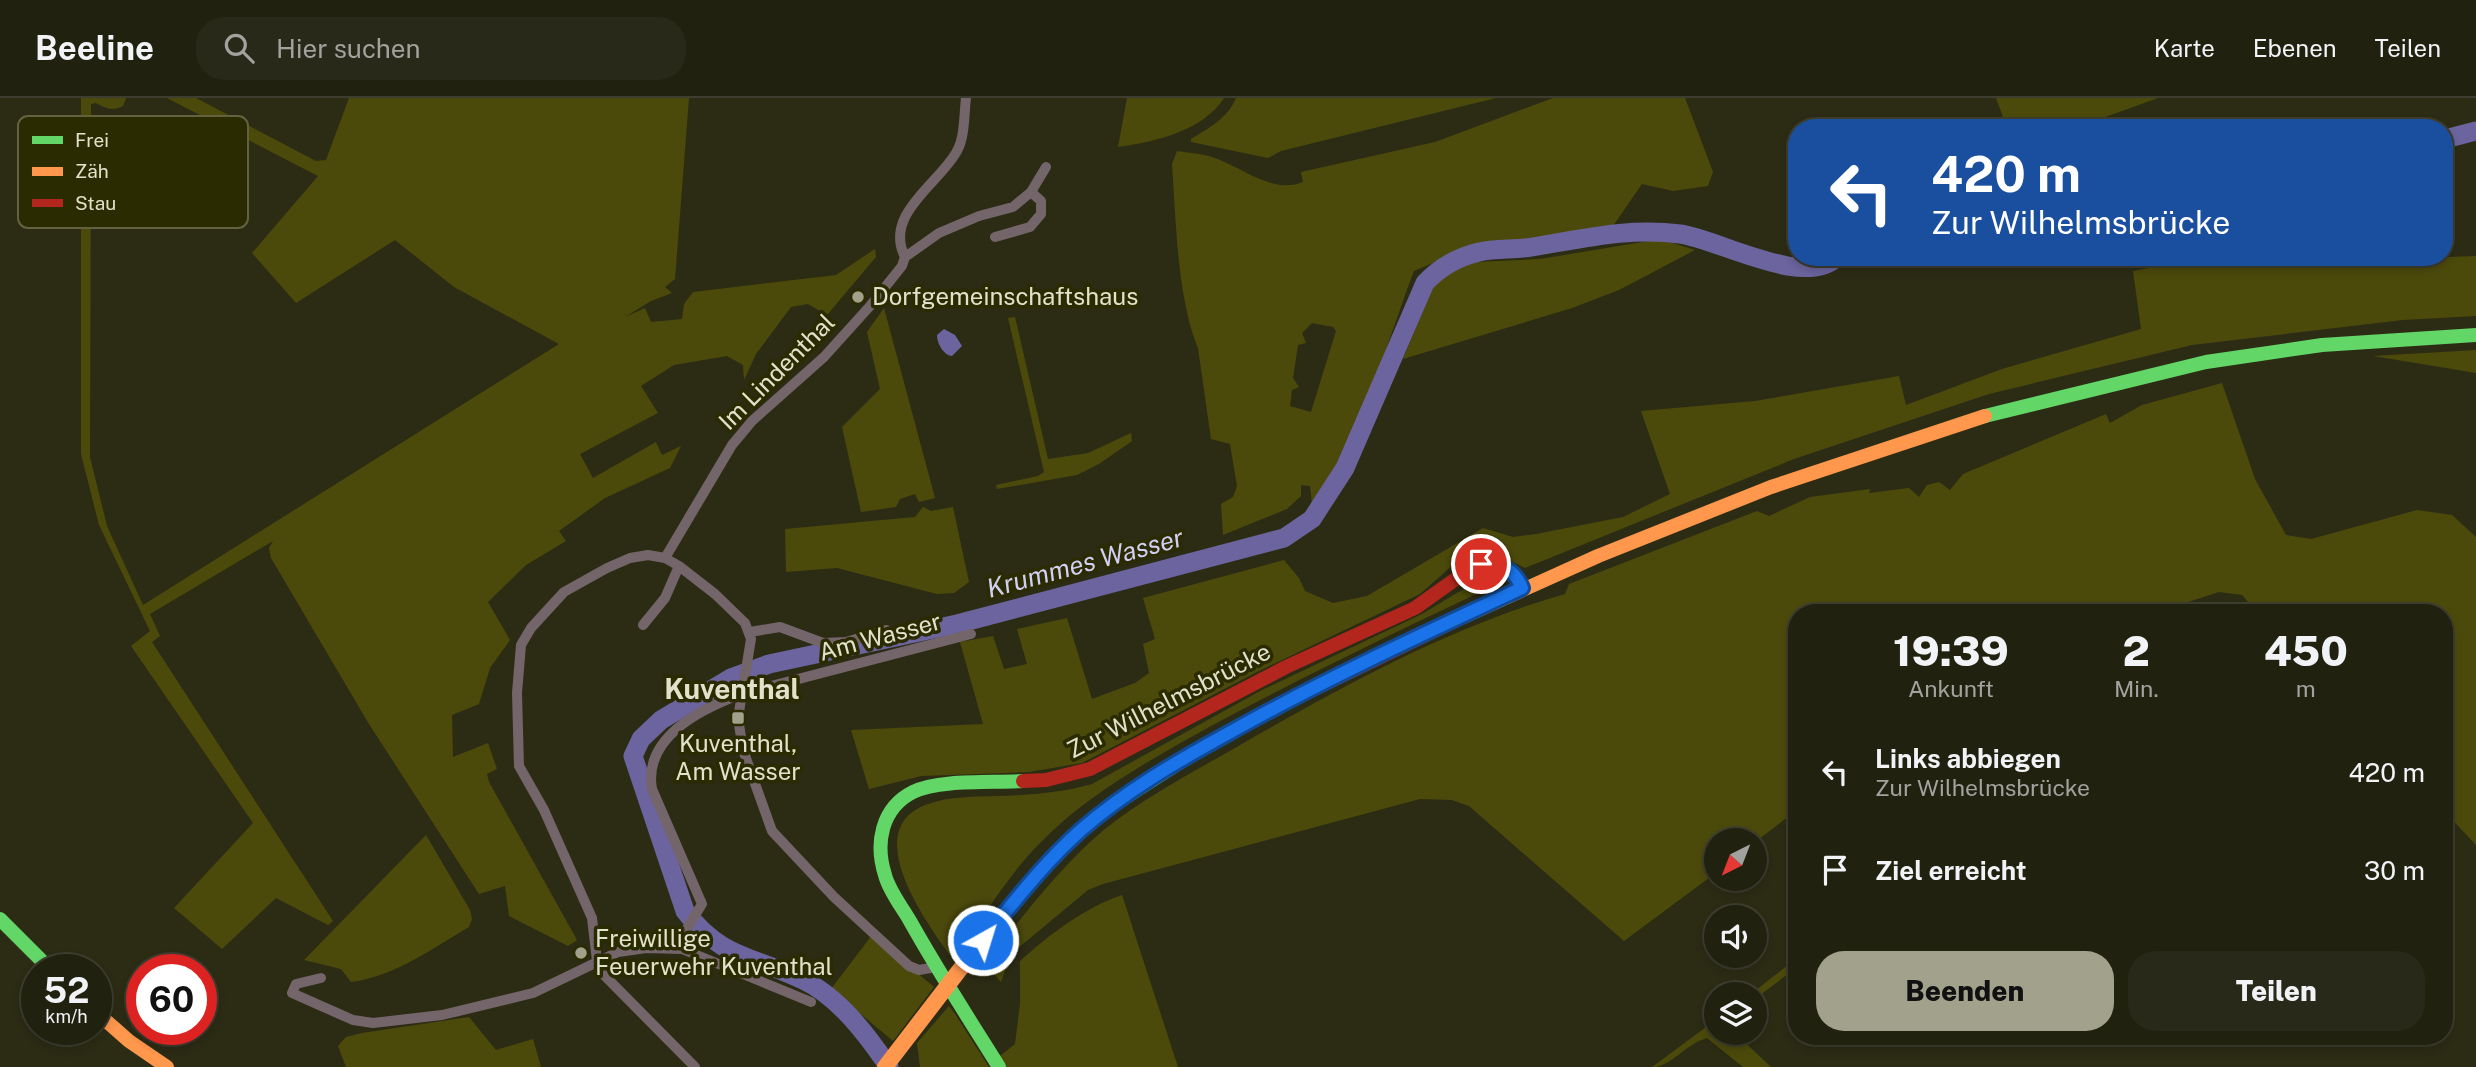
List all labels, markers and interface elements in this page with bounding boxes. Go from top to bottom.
search box [196,17,686,80]
text: Beeline [35,29,154,67]
icon: search [220,29,258,67]
text: Hier suchen [276,33,421,64]
text: Karte [2154,34,2215,62]
text: Ebenen [2253,34,2337,62]
text: Teilen [2375,34,2441,62]
legend [18,116,248,228]
text: Frei [75,129,109,151]
text: 420 m [1931,145,2081,203]
icon: left [1816,147,1907,238]
text: Zäh [75,160,109,182]
text: Stau [75,192,116,214]
text: Zur Wilhelmsbrücke [1931,204,2230,241]
place label: Dorfgemeinschaftshaus [872,282,1138,310]
marker: Dorfgemeinschaftshaus [850,289,866,305]
street label: Im Lindenthal [713,308,840,435]
water label: Krummes Wasser [983,521,1187,604]
pin [1451,534,1511,594]
icon: arrive [1462,545,1500,583]
street label: Am Wasser [816,606,944,666]
text: 19:39 [1893,626,2009,675]
text: 2 [2123,626,2150,675]
text: 450 [2264,626,2348,675]
street label: Zur Wilhelmsbrücke [1062,637,1275,764]
district label: Kuventhal [664,672,800,705]
text: Ankunft [1908,675,1994,702]
text: Min. [2114,675,2159,702]
text: m [2296,675,2316,702]
marker: Kuventhal, Am Wasser [730,710,746,726]
place label: Kuventhal, Am Wasser [675,729,801,785]
text: Links abbiegen [1875,743,2061,774]
icon: left [1816,753,1854,791]
text: 420 m [2348,757,2425,788]
text: Zur Wilhelmsbrücke [1875,774,2090,801]
north arrow [1704,828,1768,891]
map controls [1704,828,1767,1045]
icon: arrive [1816,851,1854,889]
text: Ziel erreicht [1875,855,2027,886]
text: 30 m [2364,855,2425,886]
position arrow [946,903,1020,977]
button: sound [1704,905,1767,968]
place label: Freiwillige Feuerwehr Kuventhal [595,924,833,980]
marker: Freiwillige Feuerwehr Kuventhal [573,945,589,961]
button: Beenden [1816,951,2114,1031]
button: Teilen [2128,951,2425,1031]
speed limit sign: 60 [126,954,217,1045]
text: 52 [44,970,89,1011]
button: layers [1704,982,1767,1045]
text: km/h [45,1006,88,1027]

